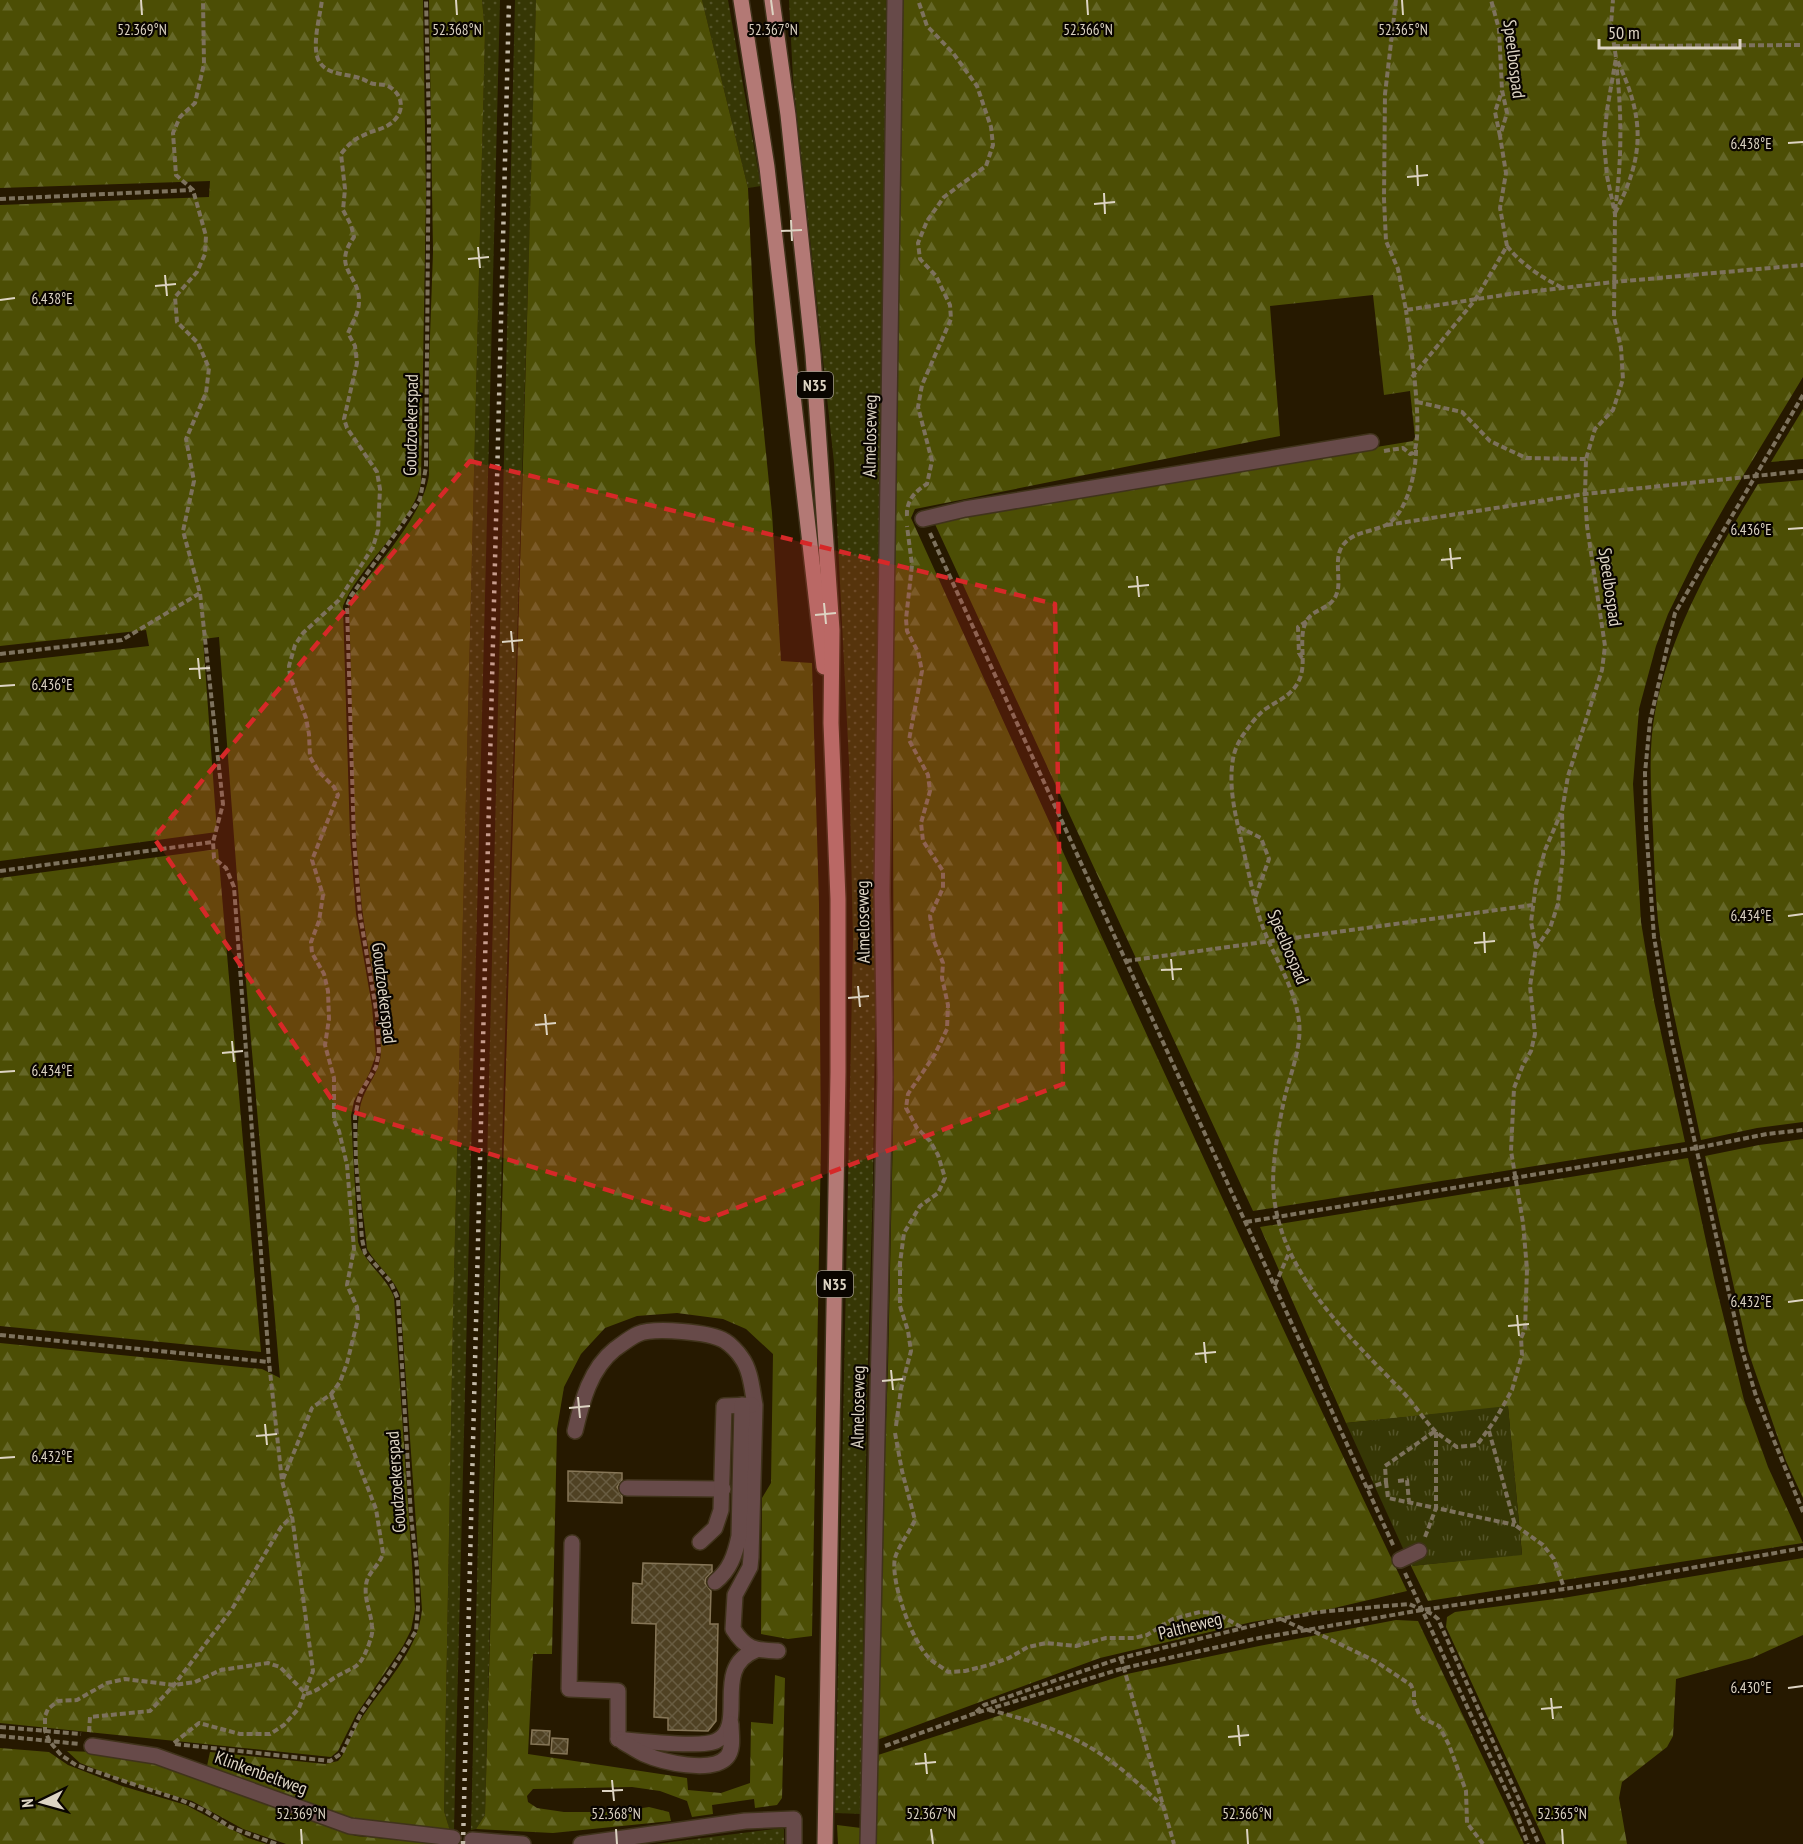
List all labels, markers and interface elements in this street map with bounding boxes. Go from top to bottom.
scale bar [1599,12,1740,50]
street label: Speelbospad [1498,18,1531,100]
text: 52.369°N [117,20,167,39]
text: 52.368°N [432,20,482,39]
text: 52.367°N [748,20,798,39]
text: 52.366°N [1063,20,1113,39]
text: 52.365°N [1378,20,1428,39]
text: 50 m [1608,21,1640,44]
text: 6.438°E [1730,134,1772,153]
text: 6.438°E [31,289,73,308]
road number: N35 [797,372,833,398]
street label: Goudzoekerspad [398,374,423,476]
street label: Almeloseweg [857,394,882,478]
text: 6.436°E [1730,520,1772,539]
street label: Speelbospad [1594,546,1627,628]
text: 6.436°E [31,675,73,694]
street label: Almeloseweg [850,880,875,964]
street label: Speelbospad [1262,906,1314,988]
text: 6.434°E [1730,906,1772,925]
street label: Goudzoekerspad [367,941,402,1045]
text: 6.434°E [31,1061,73,1080]
road number: N35 [817,1271,853,1297]
text: 6.432°E [1730,1292,1772,1311]
street label: Almeloseweg [845,1365,870,1449]
street label: Goudzoekerspad [380,1430,411,1534]
text: 6.432°E [31,1447,73,1466]
street label: Paltheweg [1156,1607,1224,1645]
text: 6.430°E [1730,1678,1772,1697]
street label: Klinkenbeltweg [212,1745,311,1800]
north arrow [12,1772,72,1832]
text: N [17,1798,37,1808]
text: 52.369°N [276,1804,326,1823]
text: 52.368°N [591,1804,641,1823]
text: 52.367°N [906,1804,956,1823]
text: 52.366°N [1222,1804,1272,1823]
text: 52.365°N [1537,1804,1587,1823]

